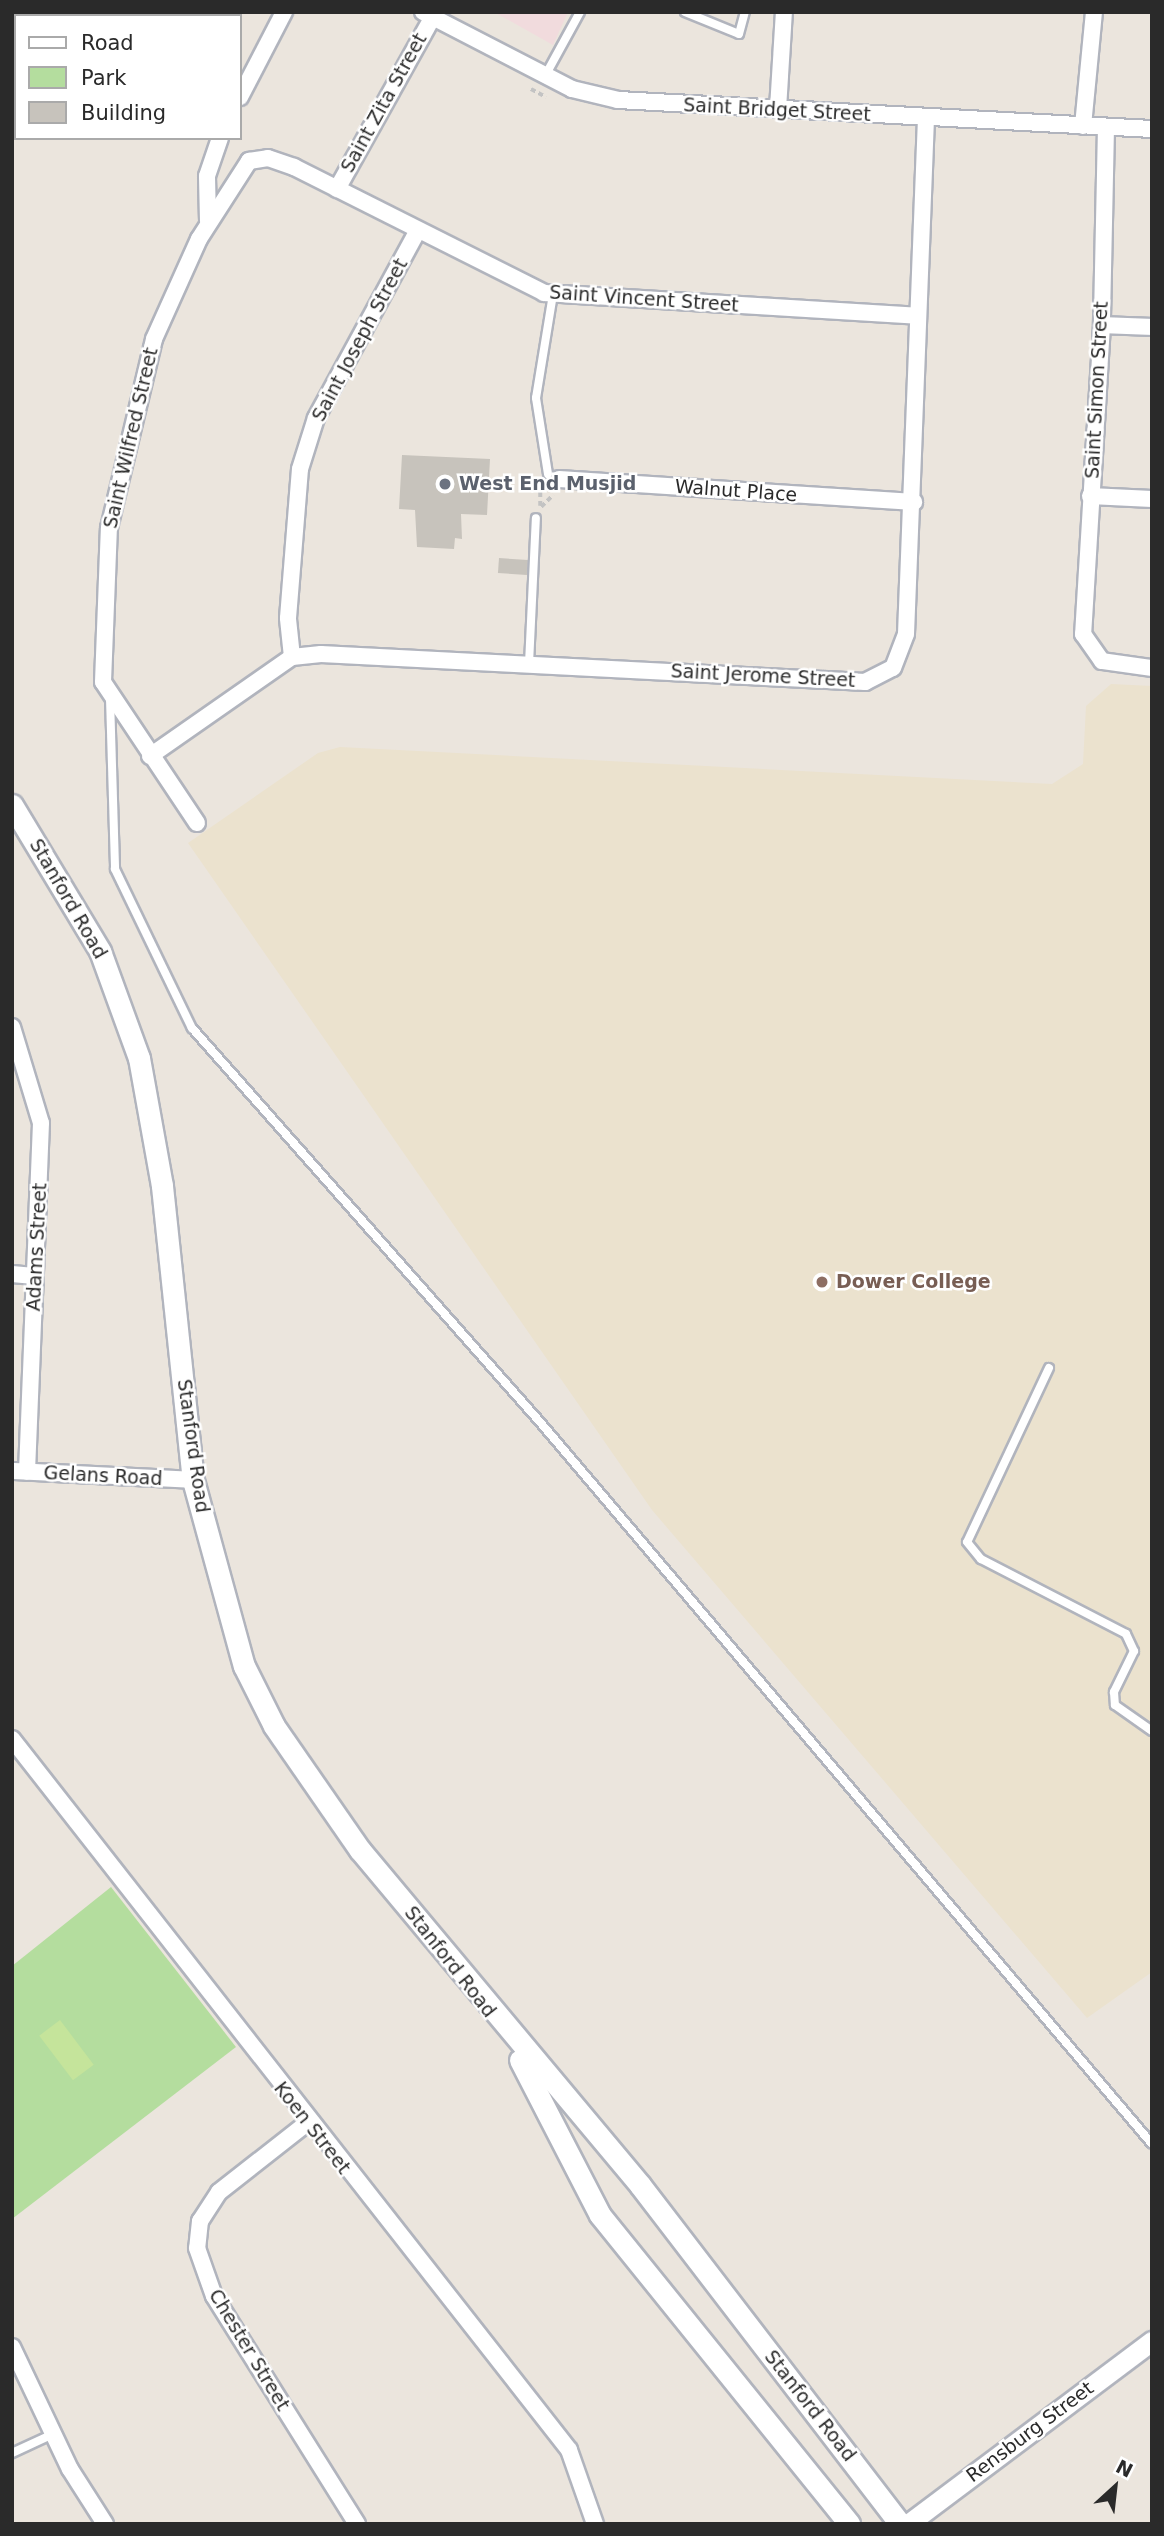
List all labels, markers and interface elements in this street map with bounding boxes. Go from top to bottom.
legend [14,14,242,140]
street label: Saint Zita Street [336,29,432,177]
text: Road [81,31,134,55]
text: Park [81,66,126,90]
street label: Saint Bridget Street [683,94,871,126]
text: Building [81,101,166,125]
street label: Saint Joseph Street [307,255,413,425]
street label: Saint Vincent Street [549,281,739,317]
street label: Saint Simon Street [1081,301,1113,479]
street label: Saint Wilfred Street [99,345,163,531]
place label: West End Musjid [459,473,636,495]
street label: Walnut Place [674,475,798,507]
marker: West End Musjid [437,476,453,492]
street label: Saint Jerome Street [670,660,856,692]
street label: Stanford Road [24,835,112,963]
street label: Adams Street [22,1182,52,1312]
place label: Dower College [836,1271,991,1293]
marker: Dower College [814,1274,830,1290]
street label: Stanford Road [172,1378,214,1514]
street label: Gelans Road [43,1462,163,1490]
street label: Stanford Road [400,1902,500,2022]
street label: Koen Street [269,2077,355,2179]
street label: Chester Street [204,2285,294,2415]
street label: Stanford Road [760,2346,860,2466]
street label: Rensburg Street [962,2377,1098,2487]
north arrow [1080,2452,1150,2522]
text: N [1112,2455,1137,2482]

